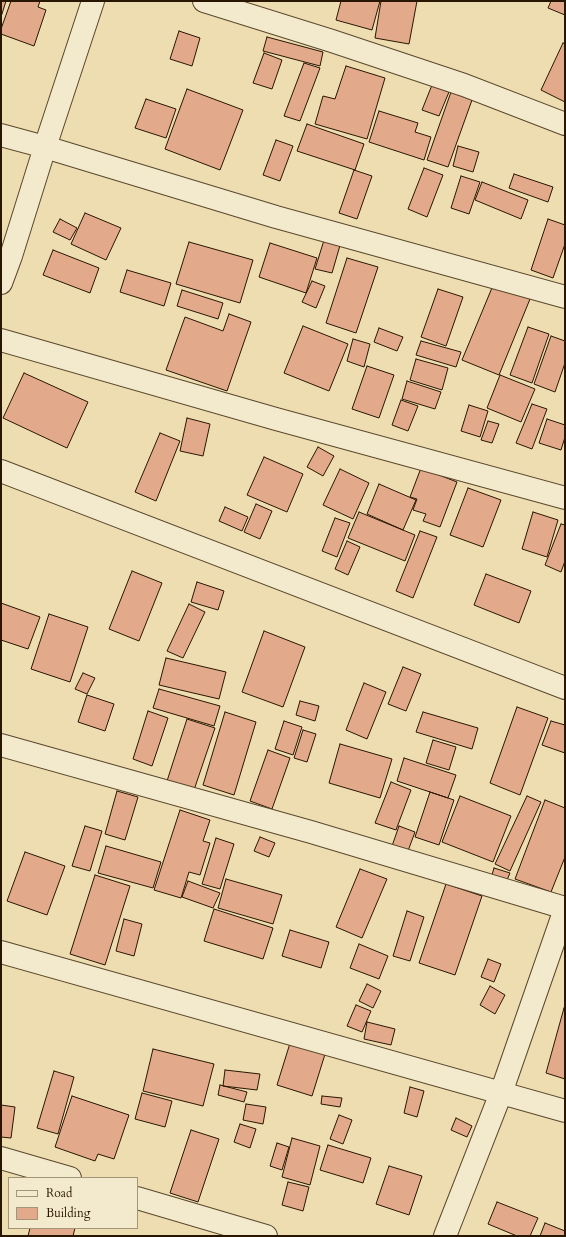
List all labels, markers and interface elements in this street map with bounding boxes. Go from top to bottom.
legend [8,1177,138,1229]
text: Road [46,1185,72,1201]
text: Building [46,1205,90,1221]

